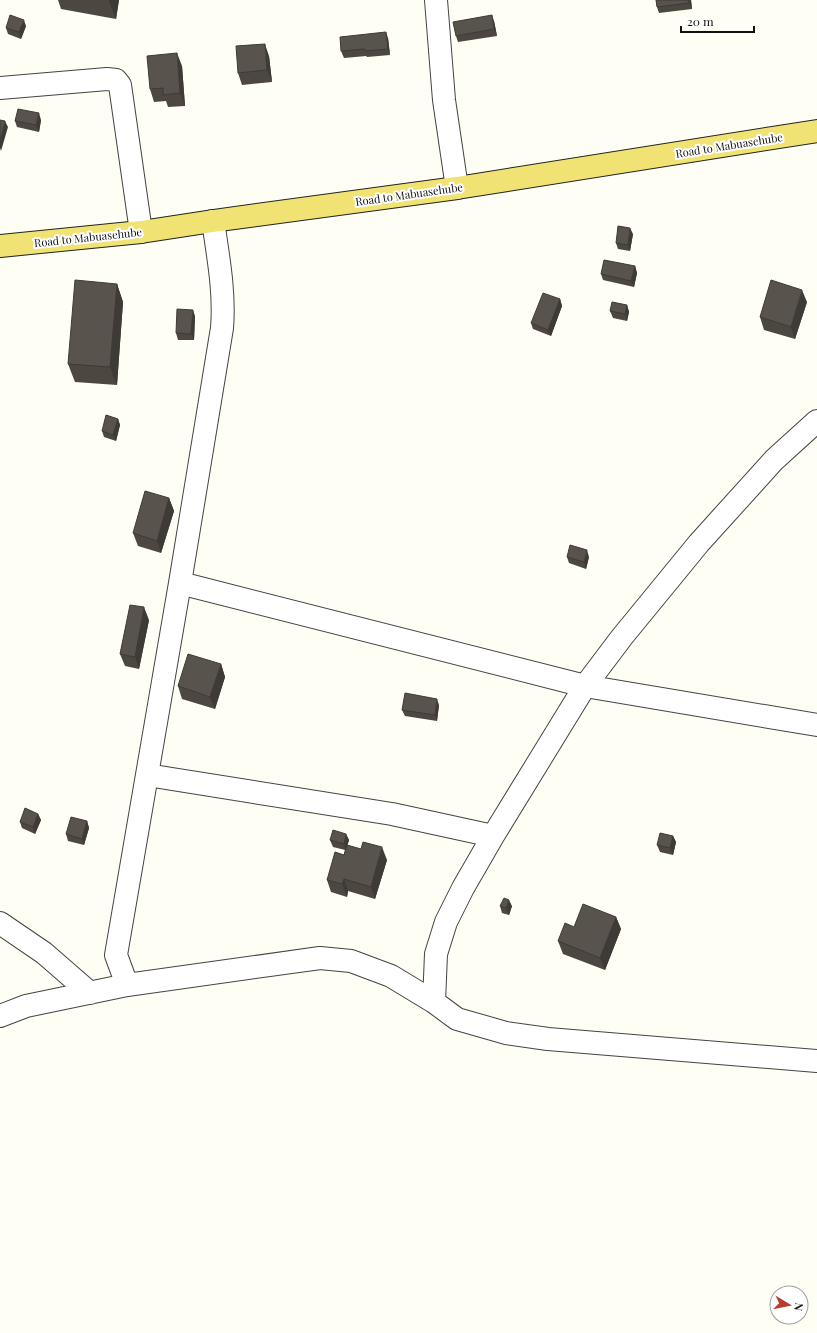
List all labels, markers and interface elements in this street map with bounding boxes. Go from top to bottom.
scale bar [681,8,754,34]
text: 20 m [687,13,714,29]
street label: Road to Mabuasehube [674,129,784,161]
street label: Road to Mabuasehube [354,179,464,209]
street label: Road to Mabuasehube [33,224,143,250]
north arrow [769,1285,809,1325]
text: N [791,1302,807,1312]

